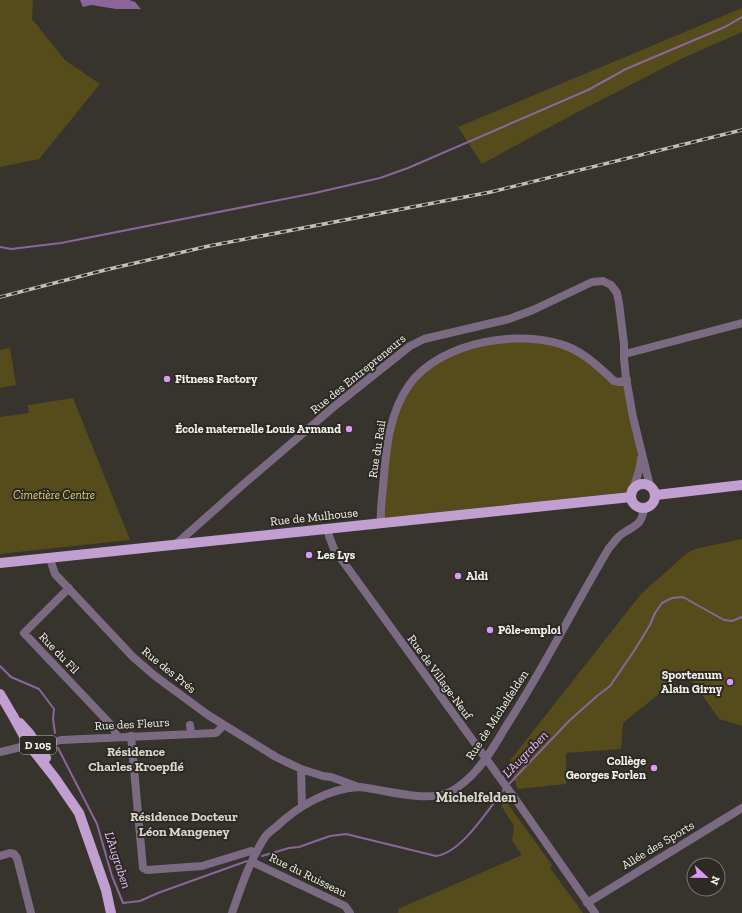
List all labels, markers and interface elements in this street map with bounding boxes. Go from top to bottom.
street label: Rue des Entrepreneurs [308,331,408,417]
place label: Fitness Factory [175,372,258,386]
marker: Fitness Factory [162,374,172,384]
street label: Rue du Rail [366,419,388,479]
place label: École maternelle Louis Armand [175,422,341,436]
marker: École maternelle Louis Armand [344,424,354,434]
park label: Cimetière Centre [13,488,95,502]
street label: Rue de Mulhouse [269,505,359,529]
place label: Les Lys [317,548,356,562]
marker: Les Lys [304,550,314,560]
place label: Aldi [466,569,489,583]
marker: Aldi [453,571,463,581]
place label: Pôle-emploi [498,623,561,637]
marker: Pôle-emploi [485,625,495,635]
street label: Rue du Fil [36,630,82,676]
street label: Rue de Village-Neuf [405,632,476,723]
street label: Rue des Prés [139,644,199,696]
street label: Rue de Michelfelden [463,667,531,763]
place label: Sportenum Alain Girny [661,668,723,696]
marker: Sportenum Alain Girny [725,677,735,687]
street label: Rue des Fleurs [94,715,170,733]
water label: L'Augraben [499,727,551,781]
road number: D 105 [20,736,56,754]
district label: Résidence Charles Kroepflé [88,744,185,774]
place label: Collège Georges Forlen [566,754,646,782]
marker: Collège Georges Forlen [649,763,659,773]
district label: Michelfelden [436,789,517,806]
district label: Résidence Docteur Léon Mangeney [130,809,238,839]
street label: Allée des Sports [619,818,697,872]
water label: L'Augraben [102,830,134,891]
street label: Rue du Ruisseau [267,850,349,900]
north arrow [686,857,726,897]
text: N [707,874,722,887]

